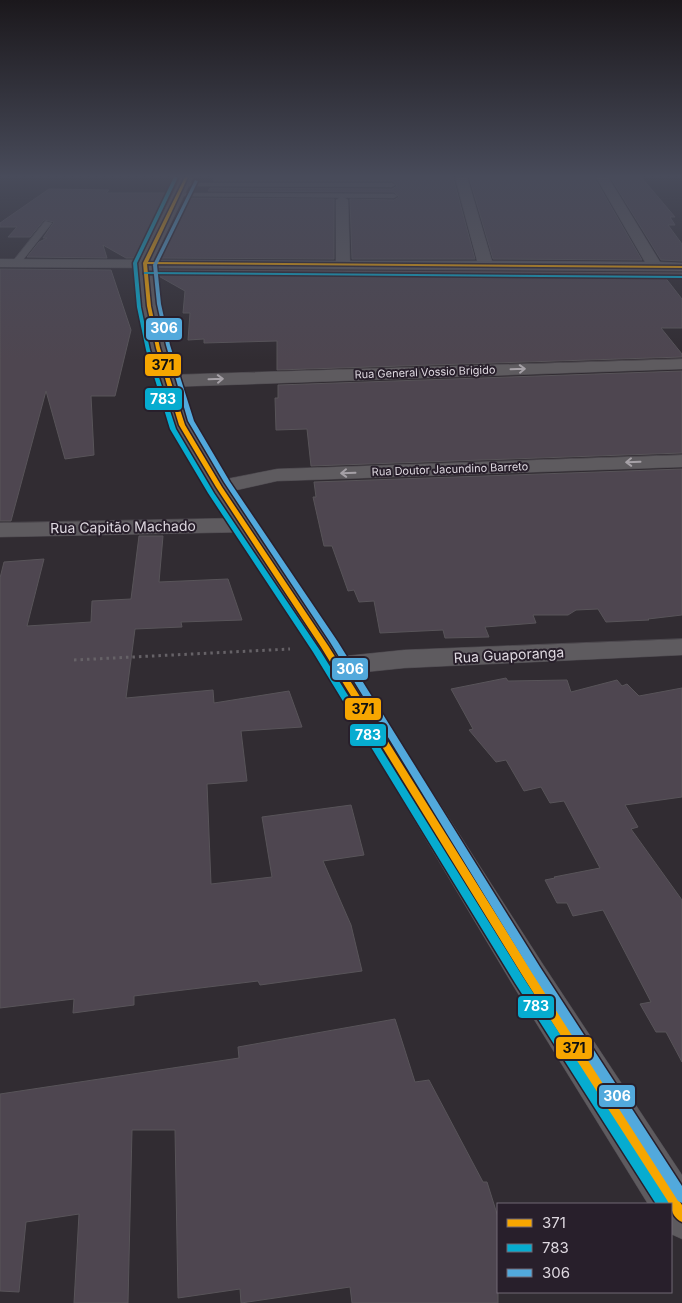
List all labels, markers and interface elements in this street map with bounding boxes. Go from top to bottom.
line badge: 306 [145,317,183,341]
text: 306 [150,319,178,336]
line badge: 371 [144,353,182,377]
text: 371 [151,356,175,373]
street label: Rua General Vossio Brigido [354,363,496,381]
one-way arrow [510,365,526,374]
one-way arrow [208,375,224,384]
line badge: 783 [144,387,183,411]
text: 783 [150,390,176,407]
one-way arrow [626,458,642,467]
street label: Rua Doutor Jacundino Barreto [371,459,529,479]
one-way arrow [341,468,357,477]
street label: Rua Capitão Machado [50,517,196,536]
street label: Rua Guaporanga [453,643,565,666]
line badge: 306 [331,657,369,681]
text: 306 [336,660,364,677]
line badge: 371 [344,697,382,721]
text: 371 [351,700,375,717]
line badge: 783 [349,723,387,747]
text: 783 [355,726,381,743]
line badge: 783 [517,995,555,1019]
text: 783 [523,997,549,1014]
line badge: 371 [555,1036,593,1060]
text: 371 [562,1039,586,1056]
line badge: 306 [598,1084,636,1108]
text: 306 [603,1087,631,1104]
legend [497,1203,672,1293]
text: 371 [542,1213,566,1232]
text: 783 [542,1238,569,1257]
text: 306 [542,1263,570,1282]

